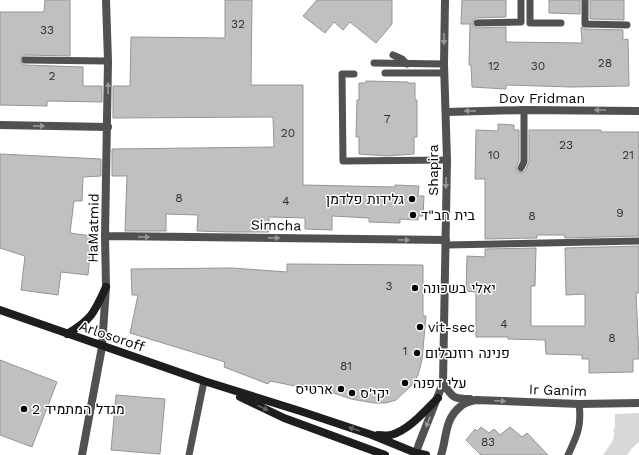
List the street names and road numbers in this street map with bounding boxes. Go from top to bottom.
street label: Dov Fridman [499,90,585,106]
street label: Shapira [425,144,441,196]
street label: HaMatmid [84,193,102,263]
street label: Simcha [251,217,301,233]
street label: Arlosoroff [77,317,147,355]
street label: Ir Ganim [529,381,587,399]

